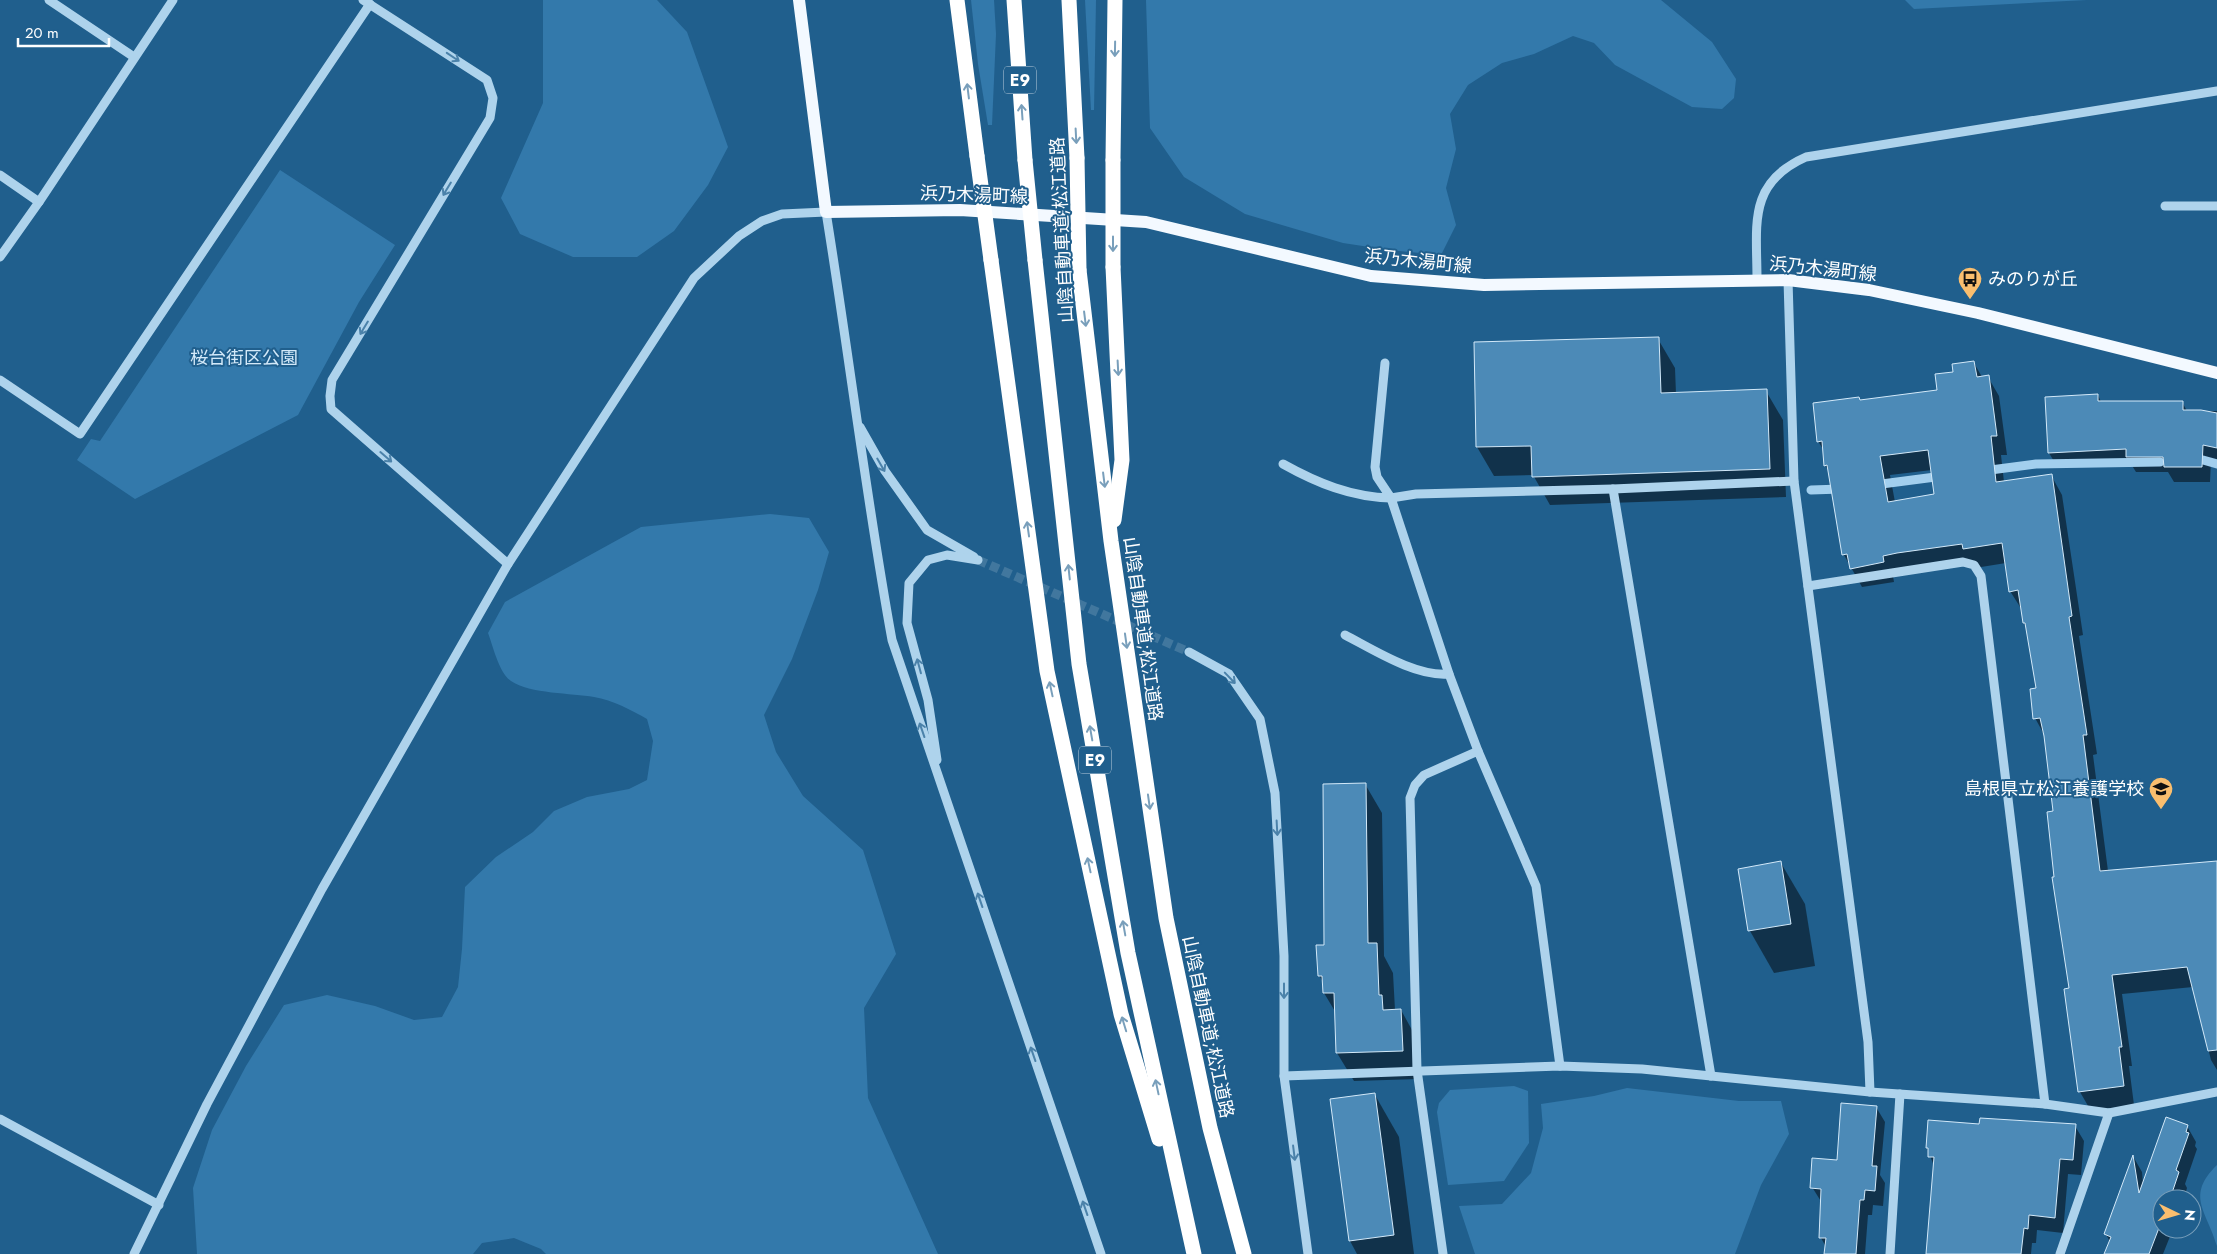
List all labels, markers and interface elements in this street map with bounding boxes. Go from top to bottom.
scale bar [18,15,109,47]
text: 20 m [25,22,59,44]
one-way arrow [1110,40,1119,56]
one-way arrow [446,52,460,62]
road number: E9 [1004,66,1036,94]
one-way arrow [963,83,973,99]
one-way arrow [1017,104,1027,120]
one-way arrow [1071,128,1081,144]
street label: 山陰自動車道;松江道路 [1044,136,1080,324]
street label: 浜乃木湯町線 [920,180,1028,210]
one-way arrow [442,181,452,195]
one-way arrow [1108,235,1118,251]
street label: 浜乃木湯町線 [1363,242,1473,280]
street label: 浜乃木湯町線 [1768,250,1878,288]
bus stop icon: みのりが丘 [1957,266,1983,300]
place label: みのりが丘 [1988,266,2078,292]
one-way arrow [1080,310,1090,326]
one-way arrow [358,320,368,334]
park label: 桜台街区公園 [190,345,298,371]
one-way arrow [1113,360,1122,376]
one-way arrow [379,451,392,463]
one-way arrow [877,458,887,472]
one-way arrow [1099,472,1109,488]
one-way arrow [1022,521,1032,537]
street label: 山陰自動車道;松江道路 [1117,535,1169,723]
one-way arrow [1064,564,1074,580]
one-way arrow [1121,633,1131,649]
one-way arrow [913,658,923,674]
one-way arrow [1224,672,1236,684]
one-way arrow [1046,682,1055,698]
one-way arrow [917,723,926,738]
one-way arrow [1085,725,1095,741]
road number: E9 [1079,746,1111,774]
place label: 島根県立松江養護学校 [1964,776,2144,802]
school or university icon: 島根県立松江養護学校 [2148,776,2174,810]
one-way arrow [1144,794,1154,810]
one-way arrow [1273,820,1282,836]
one-way arrow [1084,858,1093,874]
one-way arrow [975,893,985,909]
one-way arrow [1118,920,1128,936]
street label: 山陰自動車道;松江道路 [1176,933,1240,1121]
one-way arrow [1279,982,1289,998]
one-way arrow [1118,1016,1128,1032]
one-way arrow [1028,1047,1037,1062]
one-way arrow [1152,1079,1161,1095]
one-way arrow [1289,1144,1299,1160]
north arrow [2152,1189,2202,1239]
one-way arrow [1080,1201,1089,1216]
text: N [2180,1209,2200,1222]

